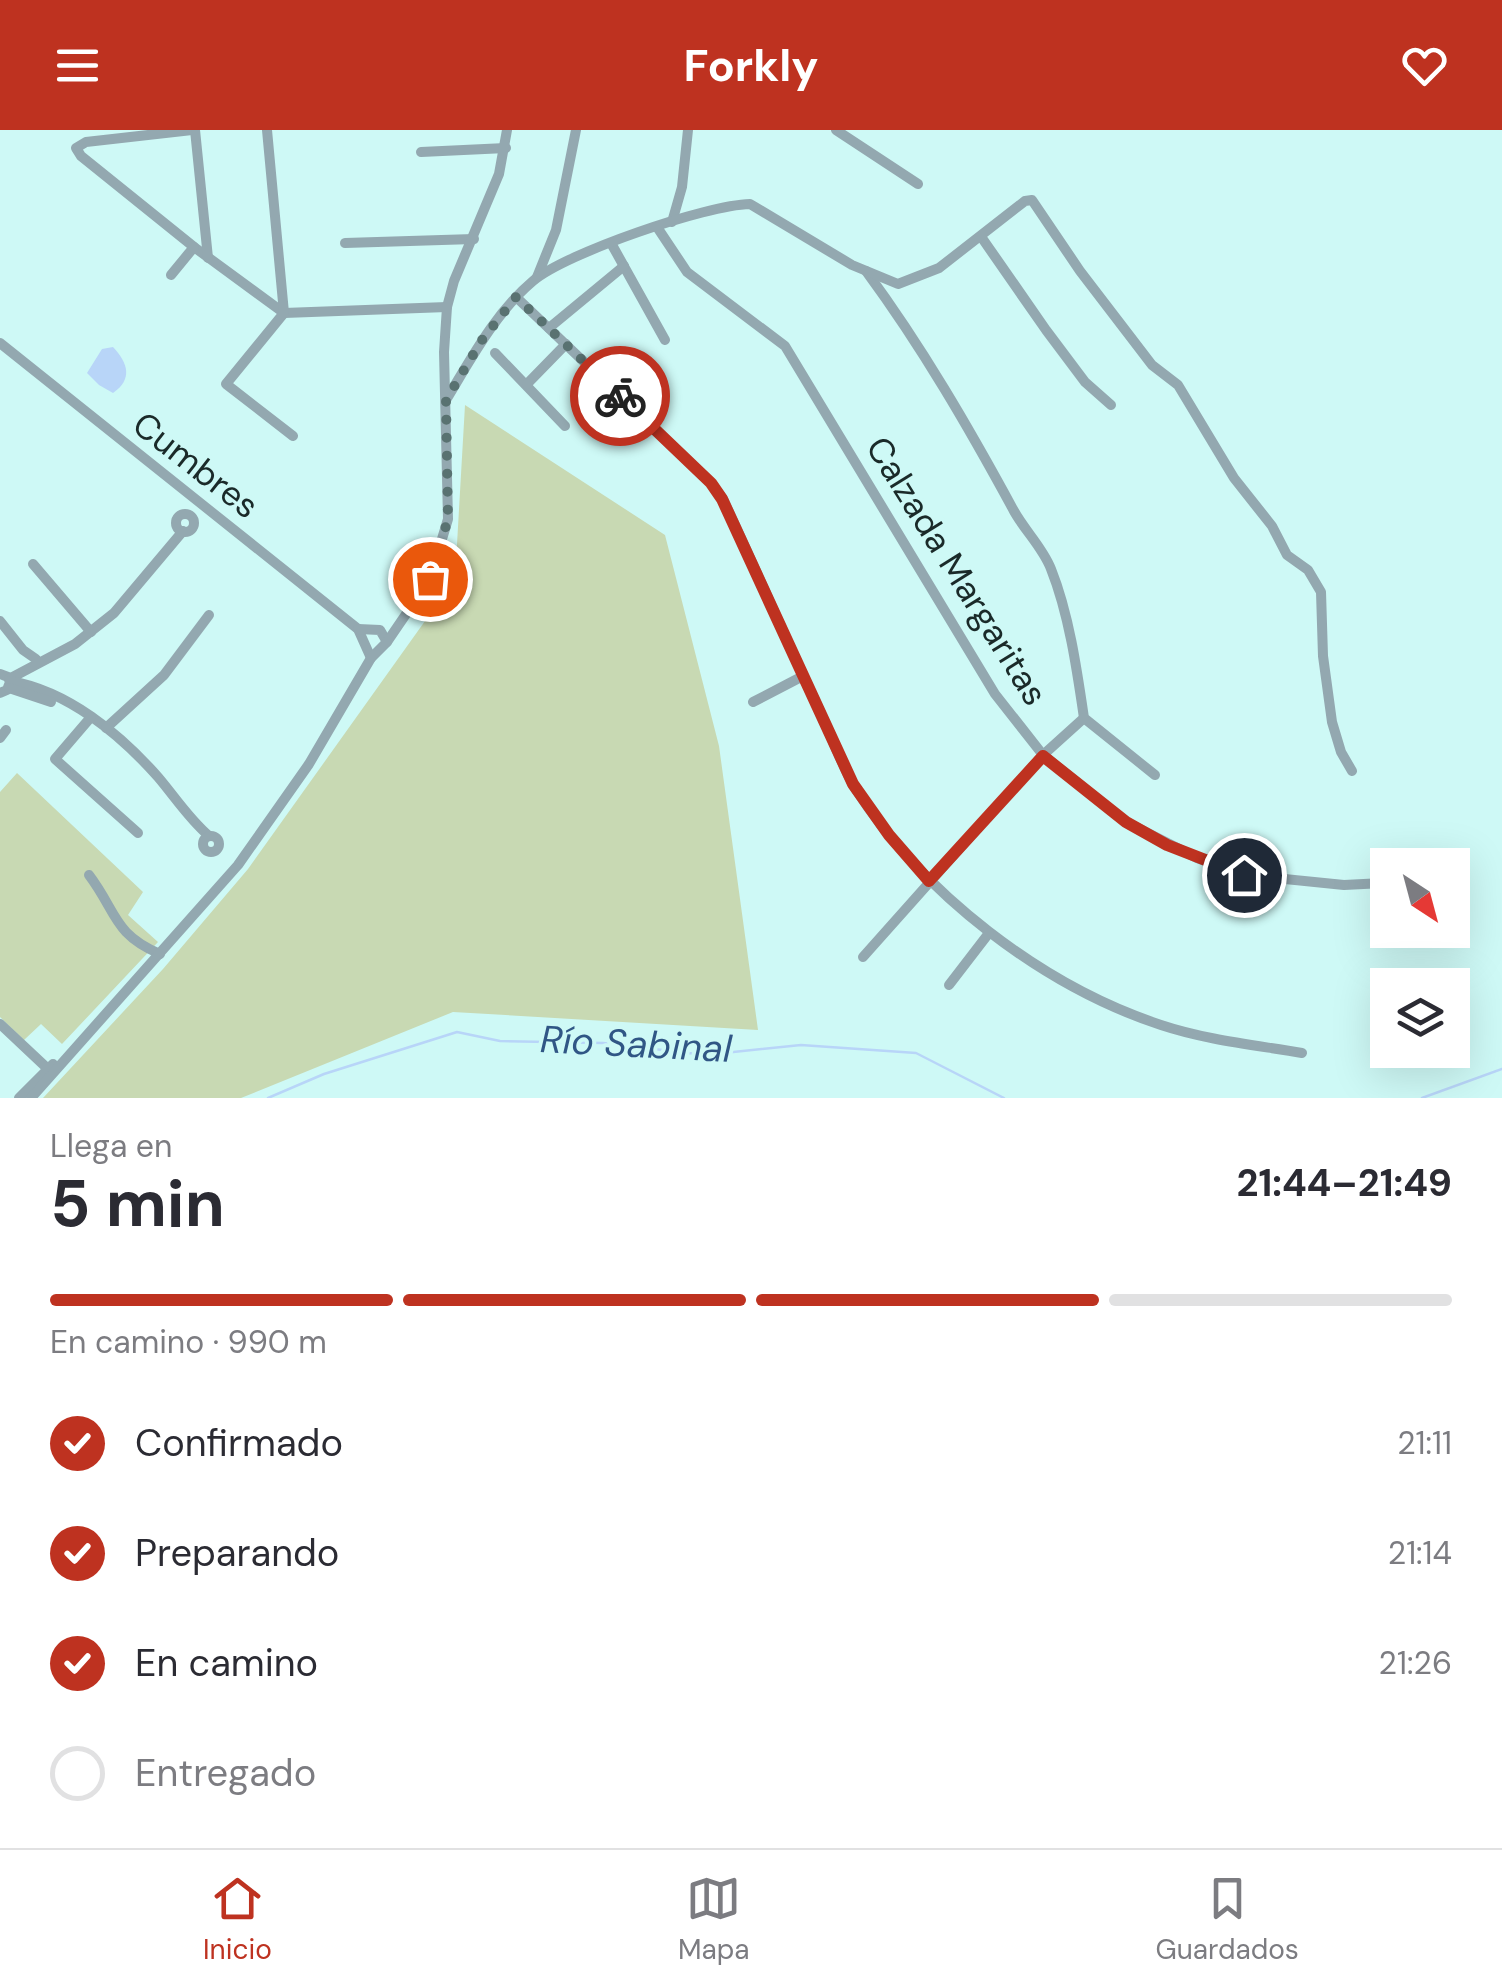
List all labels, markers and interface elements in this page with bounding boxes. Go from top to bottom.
text: Forkly [684,36,818,95]
icon: menu [50,38,105,93]
icon: heart [1397,38,1452,93]
courier [570,346,670,446]
icon: bike [593,369,648,424]
street label: Cumbres [124,401,268,529]
street label: Calzada Margaritas [856,428,1058,714]
pin [388,537,473,622]
icon: bag [403,552,458,607]
pin [1202,833,1287,918]
icon: home [1217,848,1272,903]
north arrow [1370,848,1470,948]
map controls [1370,848,1470,1068]
button: layers [1370,968,1470,1068]
water label: Río Sabinal [539,1014,733,1074]
text: Llega en [50,1125,172,1167]
text: 21:44–21:49 [1237,1158,1452,1208]
text: 5 min [50,1162,225,1246]
text: En camino · 990 m [50,1321,327,1363]
icon: check [50,1416,105,1471]
text: Confirmado [135,1418,343,1468]
text: 21:11 [1397,1422,1452,1464]
icon: check [50,1526,105,1581]
text: Preparando [135,1528,339,1578]
text: 21:14 [1388,1532,1452,1574]
icon: check [50,1636,105,1691]
text: En camino [135,1638,318,1688]
text: 21:26 [1379,1642,1452,1684]
text: Entregado [135,1748,316,1798]
tab: Inicio [203,1871,272,1968]
tab: Mapa [678,1871,749,1968]
tab: Guardados [1156,1871,1299,1968]

